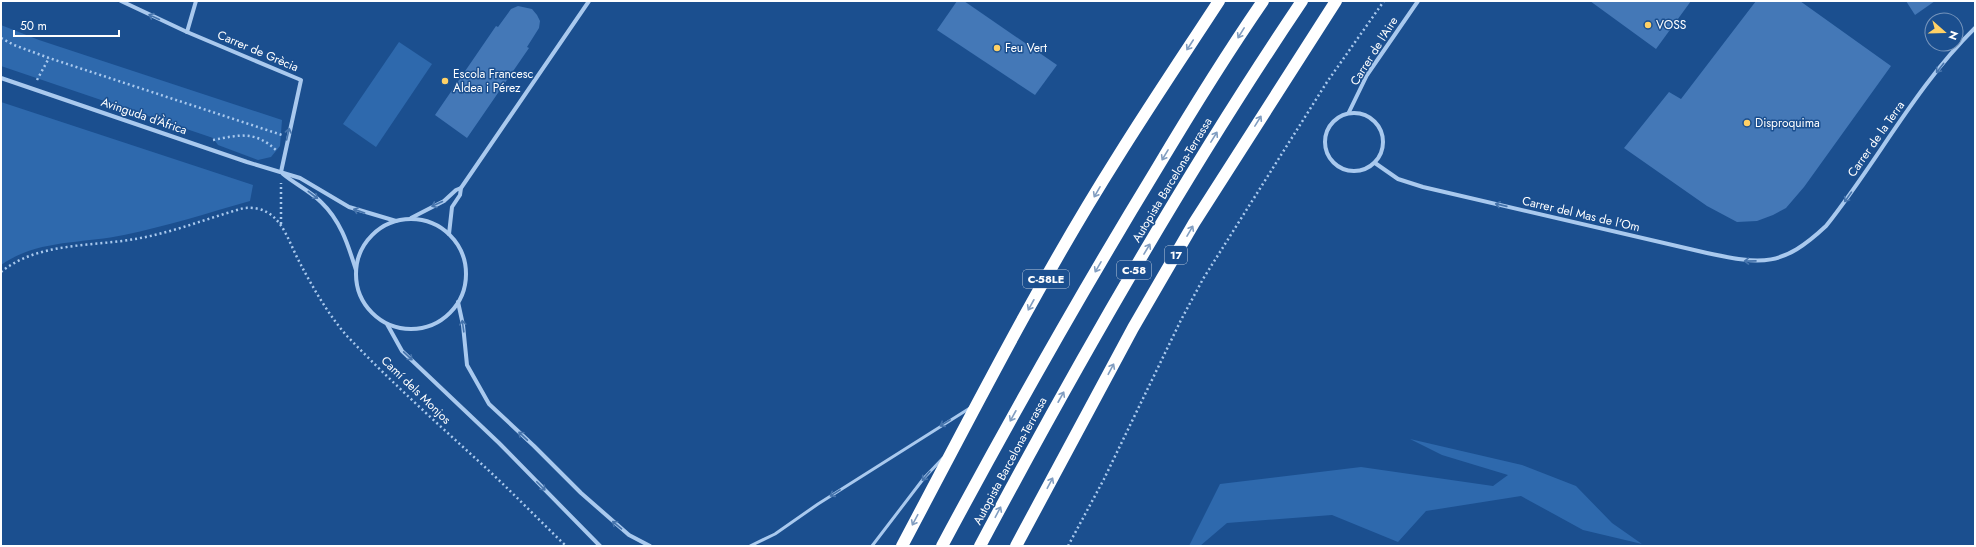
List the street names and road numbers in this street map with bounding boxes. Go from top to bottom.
street label: Carrer de l'Aire [1346,13,1402,89]
street label: Carrer de Grècia [215,26,302,76]
street label: Avinguda d'Àfrica [99,93,190,139]
street label: Carrer de la Terra [1843,97,1909,181]
street label: Autopista Barcelona-Terrassa [1128,114,1217,246]
street label: Carrer del Mas de l'Om [1520,192,1642,236]
road number: 17 [1165,246,1187,264]
road number: C-58 [1117,261,1151,279]
road number: C-58LE [1023,270,1069,288]
street label: Camí dels Monjos [377,352,455,428]
street label: Autopista Barcelona-Terrassa [969,394,1052,528]

